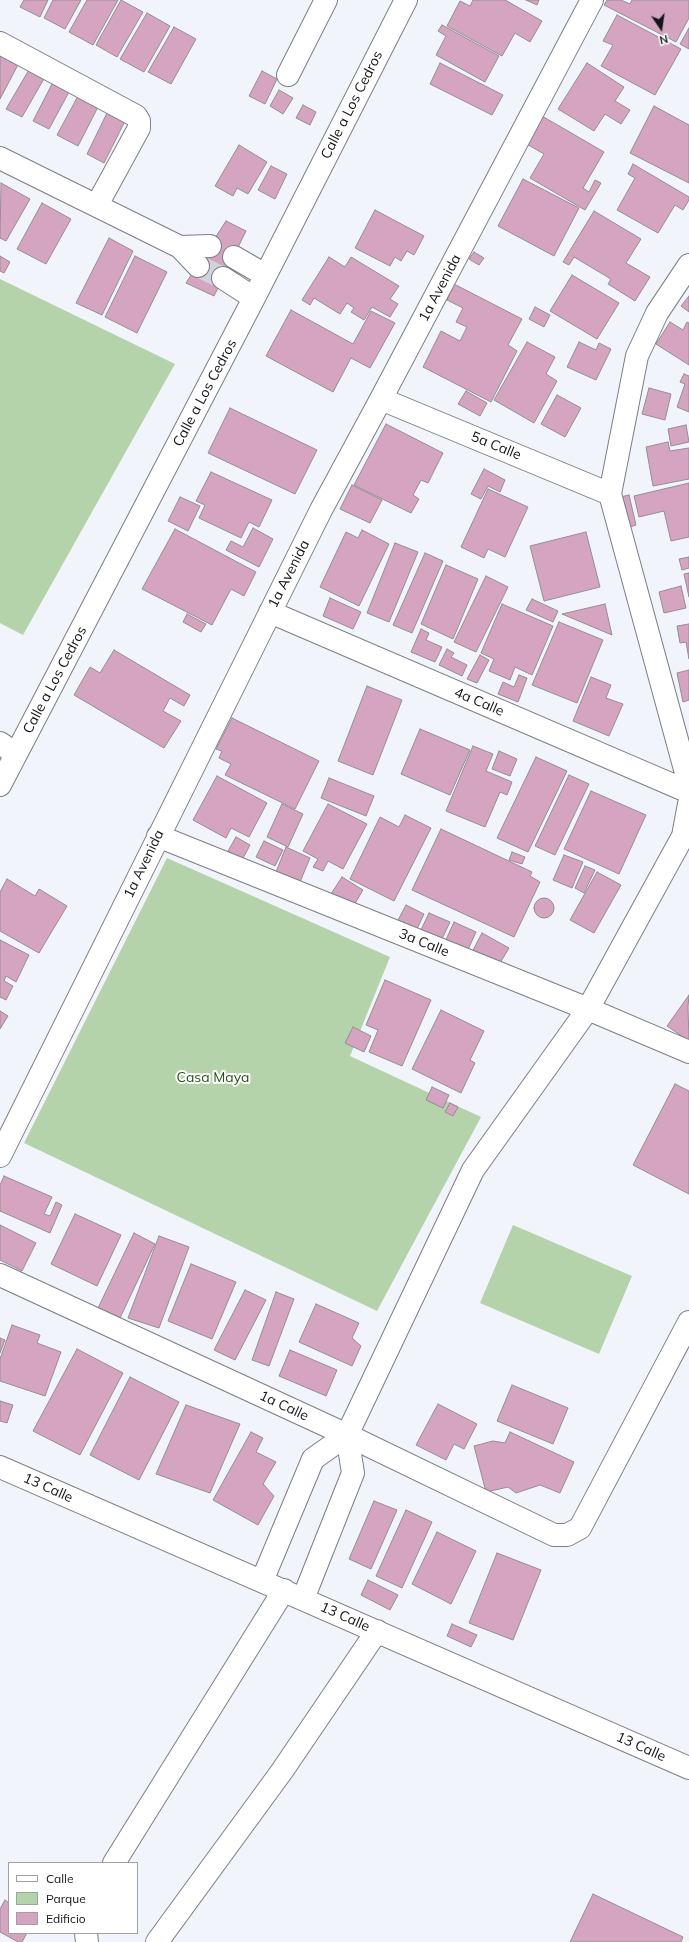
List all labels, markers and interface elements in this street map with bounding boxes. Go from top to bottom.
north arrow [641,8,681,48]
text: N [658,32,669,47]
street label: Calle a Los Cedros [318,48,386,162]
street label: 1a Avenida [415,252,465,324]
street label: Calle a Los Cedros [170,337,240,449]
street label: 5a Calle [469,428,523,464]
street label: 1a Avenida [265,537,313,611]
street label: Calle a Los Cedros [20,624,90,736]
street label: 4a Calle [452,684,506,720]
street label: 1a Avenida [120,827,168,901]
street label: 3a Calle [397,925,451,961]
park label: Casa Maya [177,1070,249,1086]
street label: 1a Calle [257,1387,311,1425]
street label: 13 Calle [21,1470,75,1506]
street label: 13 Calle [318,1599,372,1635]
street label: 13 Calle [614,1729,668,1765]
legend [8,1862,138,1934]
text: Calle [46,1871,73,1886]
text: Parque [46,1891,86,1906]
text: Edificio [46,1911,86,1926]

